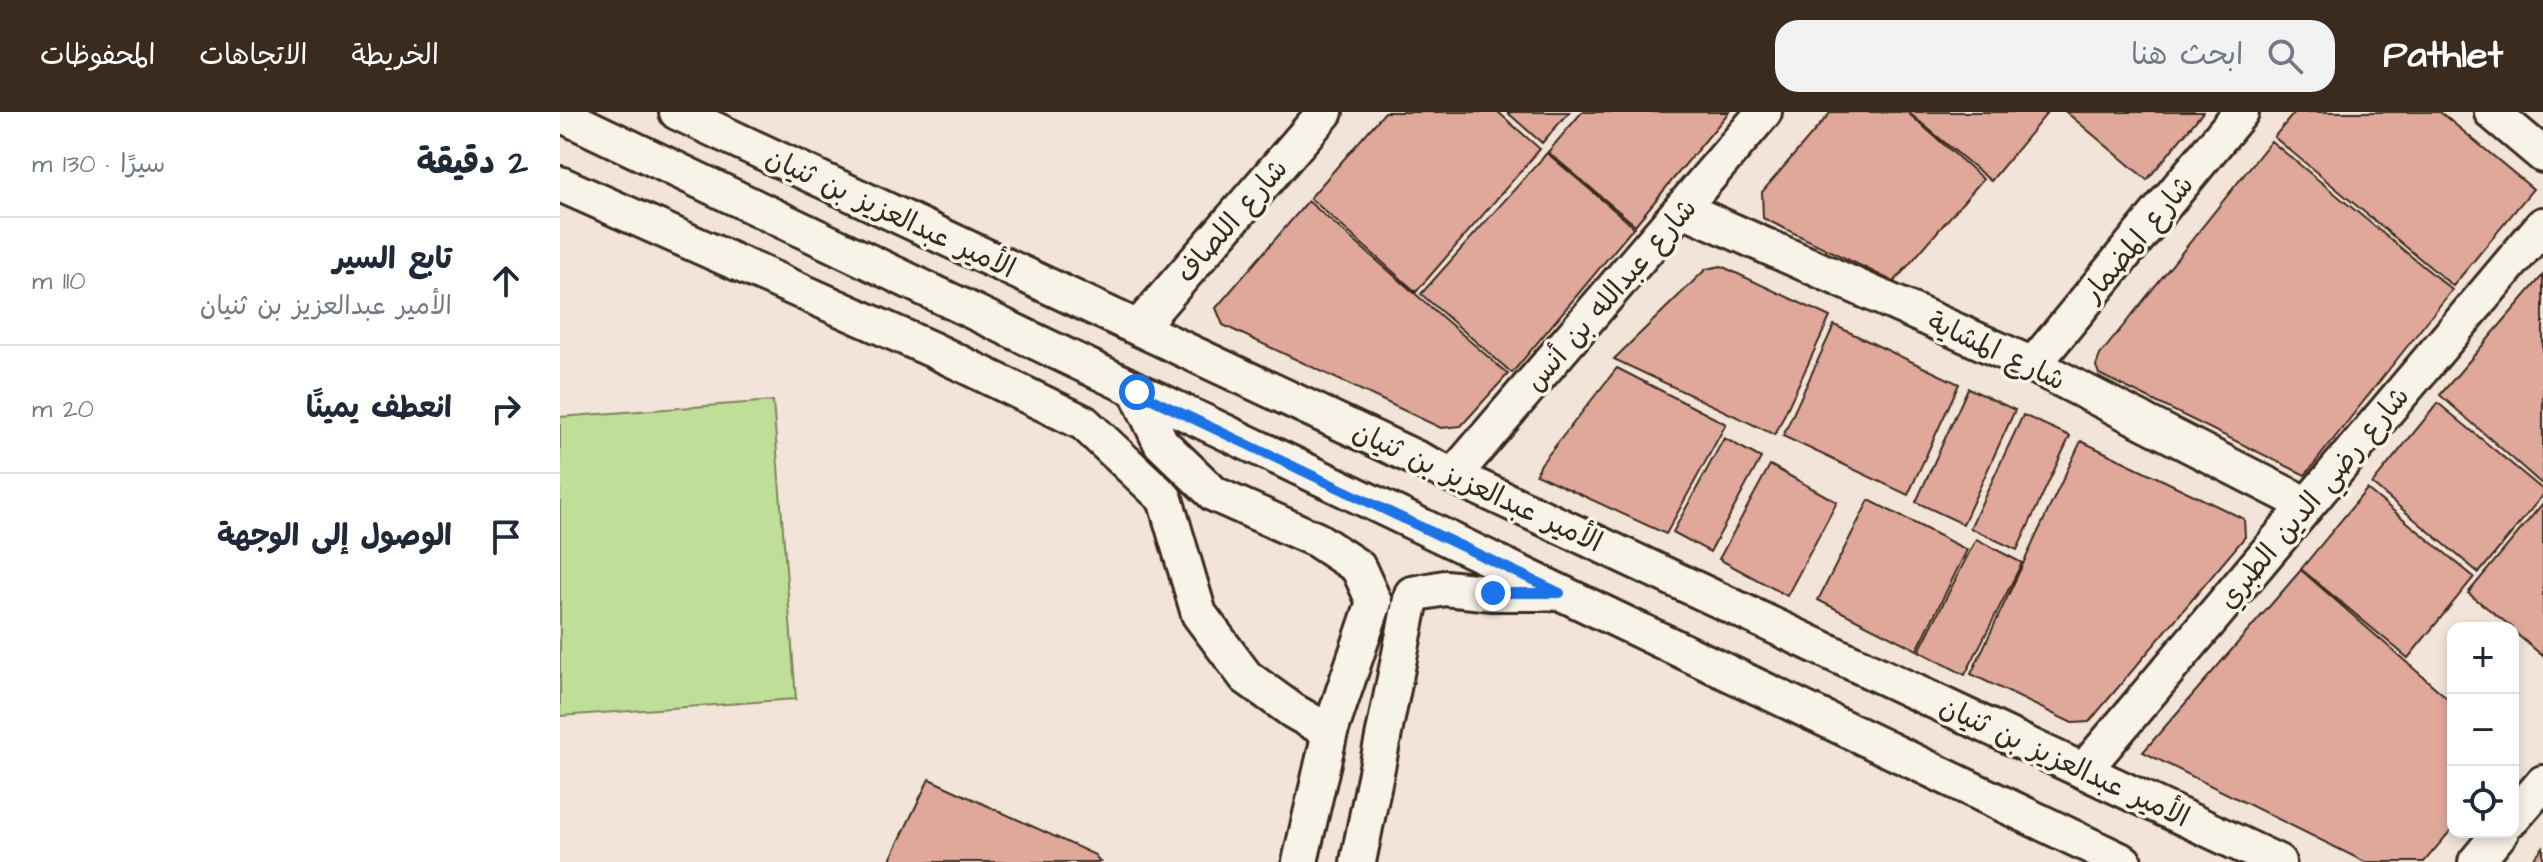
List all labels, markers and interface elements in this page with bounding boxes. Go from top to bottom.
search box [1775,20,2335,92]
text: Pathlet [2383,30,2503,82]
text: ابحث هنا [2131,34,2243,76]
icon: search [2263,34,2307,78]
text: المحفوظات [40,36,155,75]
text: الاتجاهات [199,36,307,75]
text: الخريطة [351,36,439,75]
street label: الأمير عبدالعزيز بن ثنيان [759,138,1022,288]
text: 2 دقيقة [416,139,528,187]
text: سيرًا · 130 m [32,146,165,182]
street label: شارع اللصاف [1167,151,1297,291]
street label: شارع المضمار [2073,167,2203,312]
street label: شارع عبدالله بن أنس [1516,190,1706,400]
text: تابع السير [333,238,452,280]
icon: ahead [484,259,528,303]
text: 110 m [32,263,86,299]
text: الأمير عبدالعزيز بن ثنيان [200,288,452,324]
street label: شارع المشاية [1921,302,2072,400]
route start [1119,374,1155,410]
street label: شارع رضي الدين الطبري [2209,378,2422,620]
text: انعطف يمينًا [306,387,452,429]
icon: right [484,387,528,431]
text: 20 m [32,391,94,427]
street label: الأمير عبدالعزيز بن ثنيان [1346,412,1609,562]
text: الوصول إلى الوجهة [217,515,452,557]
icon: arrive [484,515,528,559]
route end [1475,575,1511,611]
map controls [2447,622,2519,838]
button: + [2447,622,2519,694]
street label: الأمير عبدالعزيز بن ثنيان [1933,687,2196,837]
button: − [2447,694,2519,766]
button: locate [2447,766,2519,838]

